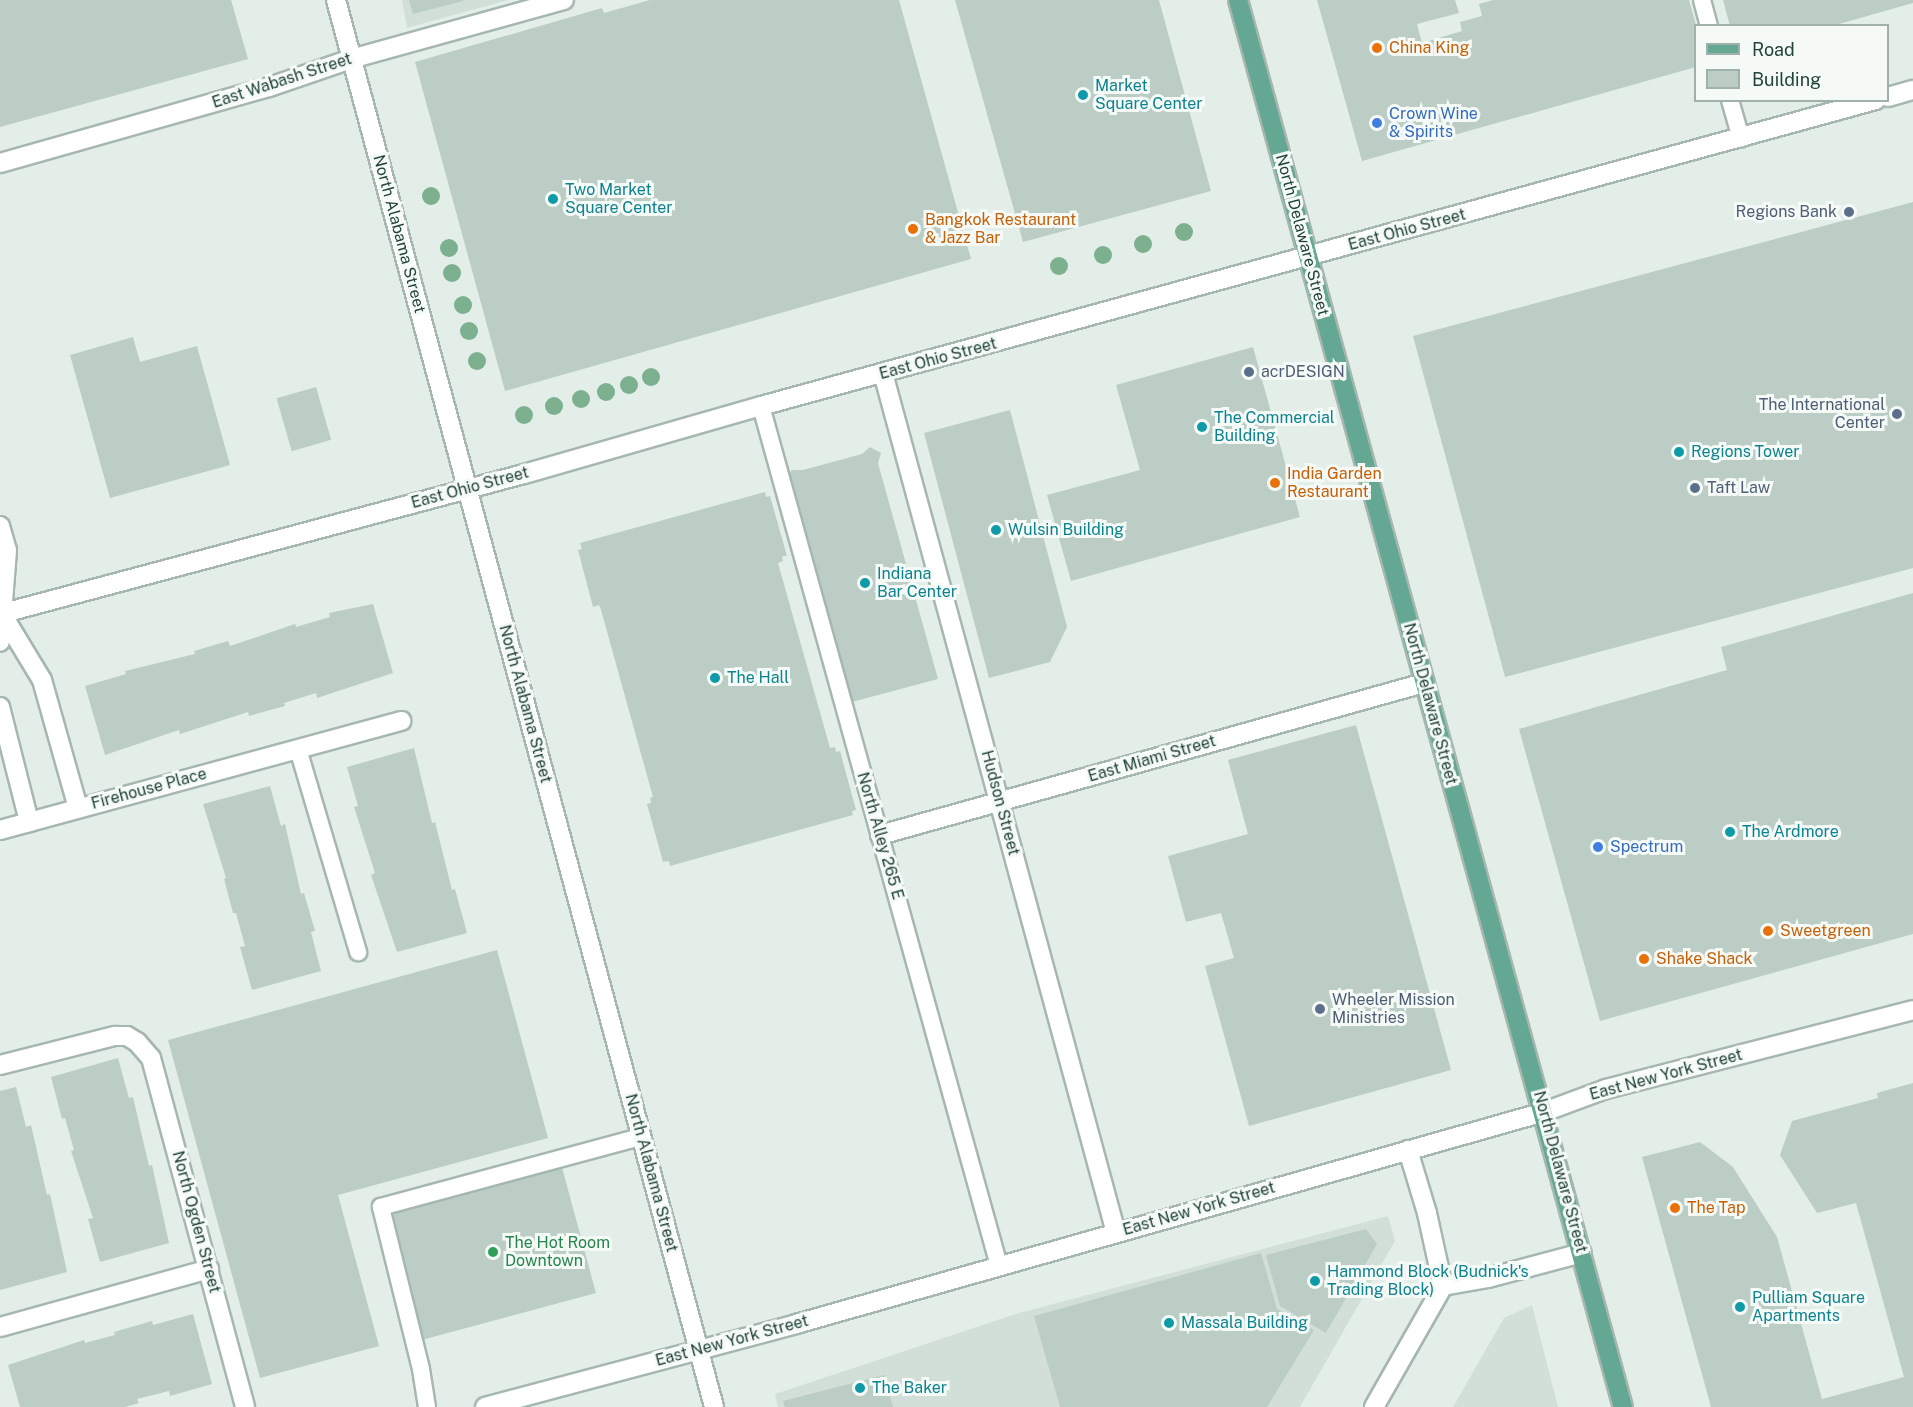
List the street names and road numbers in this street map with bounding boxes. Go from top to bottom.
street label: East Wabash Street [210,49,354,113]
street label: North Delaware Street [1271,152,1333,318]
street label: North Alabama Street [369,153,429,315]
street label: East Ohio Street [1346,205,1468,255]
street label: East Ohio Street [877,334,999,384]
street label: East Ohio Street [409,463,531,513]
street label: North Delaware Street [1399,621,1461,787]
street label: North Alabama Street [495,623,555,785]
street label: East Miami Street [1086,732,1218,786]
street label: Hudson Street [977,748,1023,858]
street label: Firehouse Place [89,764,209,814]
street label: North Alley 265 E [853,770,907,902]
street label: East New York Street [1587,1045,1745,1105]
street label: North Delaware Street [1529,1089,1591,1255]
street label: North Alabama Street [621,1092,681,1254]
street label: North Ogden Street [168,1149,224,1295]
street label: East New York Street [1121,1178,1277,1240]
street label: East New York Street [653,1311,811,1371]

